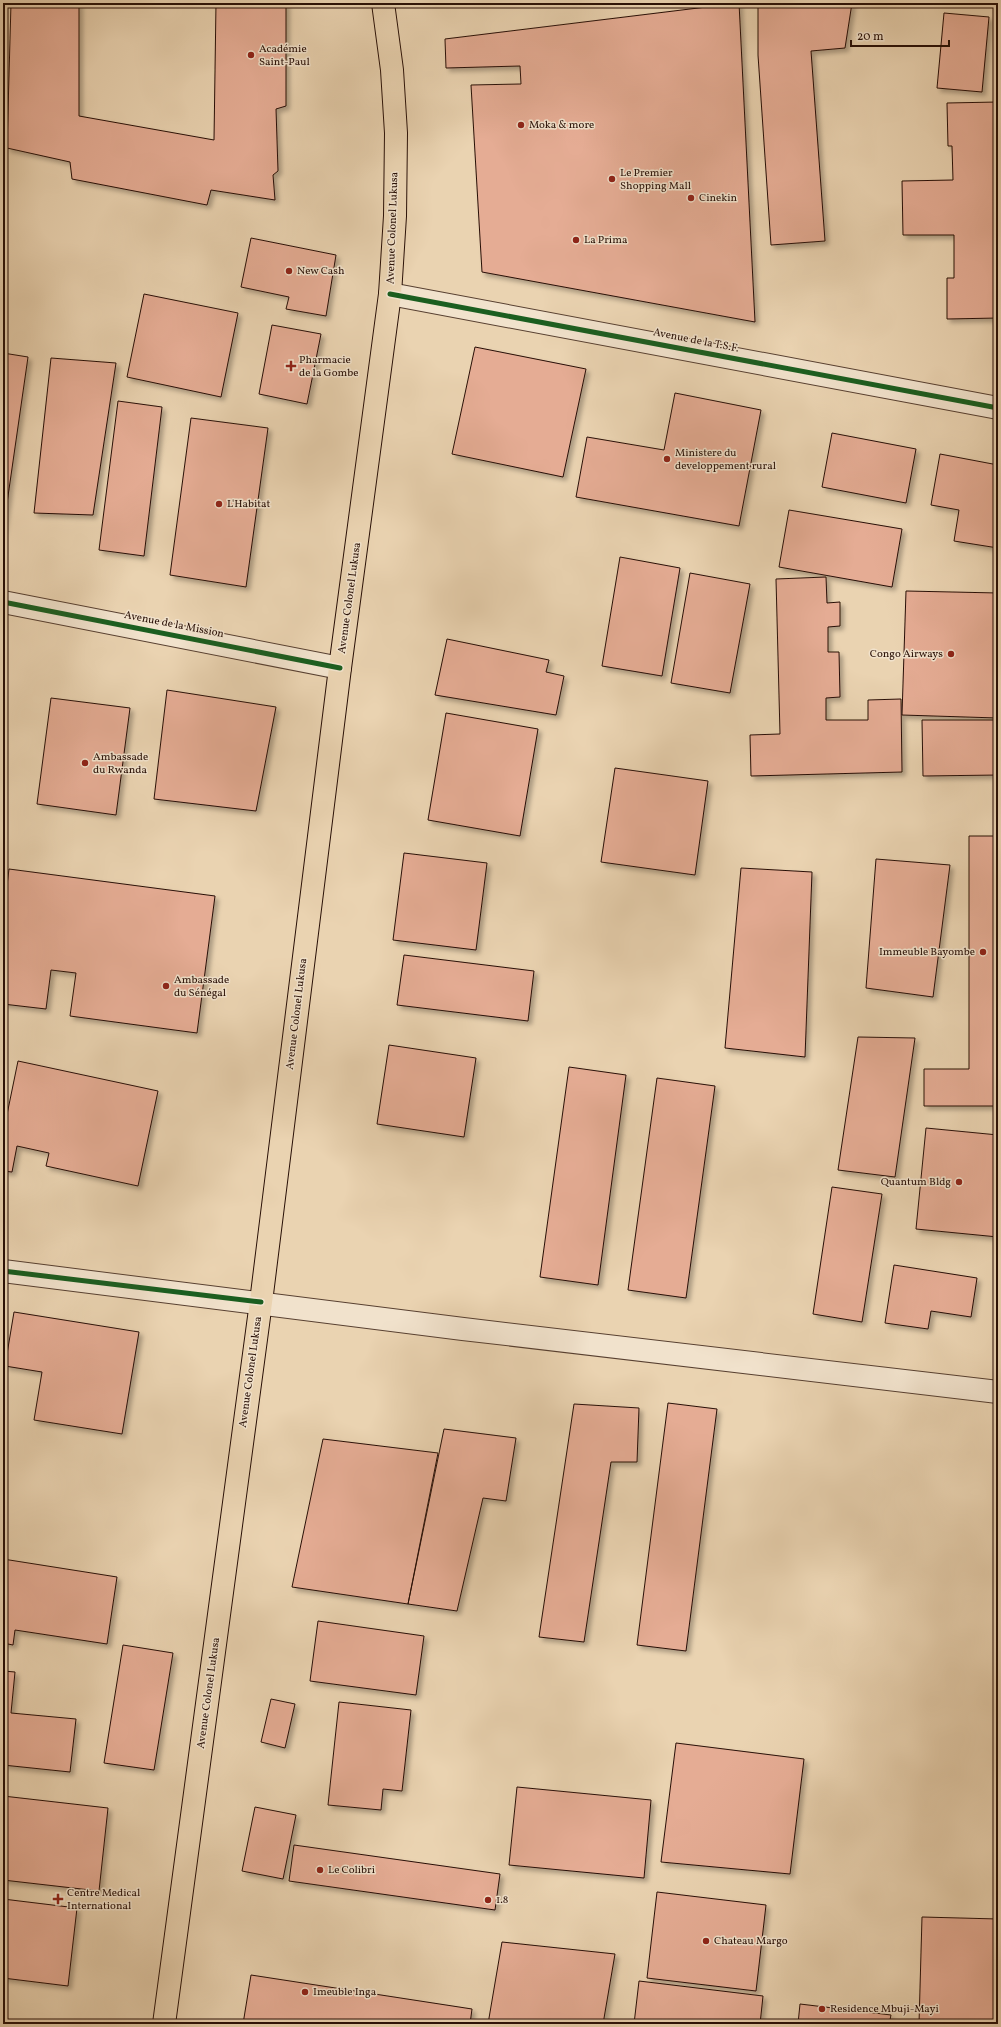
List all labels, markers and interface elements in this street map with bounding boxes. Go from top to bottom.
scale bar [851,22,949,48]
text: 20 m [857,29,884,45]
place label: Académie Saint-Paul [259,42,310,70]
marker: Académie Saint-Paul [246,50,256,60]
place label: Moka & more [529,118,594,133]
marker: Moka & more [516,120,526,130]
place label: Le Premier Shopping Mall [620,166,691,194]
street label: Avenue Colonel Lukusa [384,171,402,284]
marker: Le Premier Shopping Mall [607,174,617,184]
place label: Cinekin [699,191,738,206]
marker: Cinekin [686,193,696,203]
place label: La Prima [584,233,628,248]
marker: La Prima [571,235,581,245]
place label: New Cash [297,264,345,279]
marker: New Cash [284,266,294,276]
street label: Avenue de la T.S.F. [652,325,741,357]
place label: Pharmacie de la Gombe [299,353,358,381]
marker: Pharmacie de la Gombe [286,361,296,371]
place label: Ministere du developpement rural [675,446,776,474]
marker: Ministere du developpement rural [662,454,672,464]
place label: L'Habitat [227,497,270,512]
marker: L'Habitat [214,499,224,509]
street label: Avenue Colonel Lukusa [335,541,365,655]
street label: Avenue de la Mission [123,608,226,642]
place label: Congo Airways [870,647,943,662]
marker: Congo Airways [946,649,956,659]
place label: Ambassade du Rwanda [93,750,148,778]
marker: Ambassade du Rwanda [80,758,90,768]
place label: Immeuble Bayombe [879,945,975,960]
marker: Immeuble Bayombe [978,947,988,957]
street label: Avenue Colonel Lukusa [283,957,311,1071]
place label: Ambassade du Sénégal [174,973,229,1001]
marker: Ambassade du Sénégal [161,981,171,991]
place label: Quantum Bldg [881,1175,951,1190]
marker: Quantum Bldg [954,1177,964,1187]
street label: Avenue Colonel Lukusa [236,1315,266,1429]
street label: Avenue Colonel Lukusa [194,1636,224,1750]
place label: Le Colibri [328,1863,375,1878]
marker: Le Colibri [315,1865,325,1875]
place label: Centre Medical International [67,1886,140,1914]
marker: Centre Medical International [52,1893,64,1905]
place label: 1.8 [496,1893,509,1908]
marker: 1.8 [483,1895,493,1905]
place label: Chateau Margo [714,1934,788,1949]
marker: Chateau Margo [701,1936,711,1946]
place label: Imeuble Inga [313,1985,377,2000]
marker: Imeuble Inga [300,1987,310,1997]
place label: Residence Mbuji-Mayi [830,2002,939,2017]
marker: Residence Mbuji-Mayi [817,2004,827,2014]

